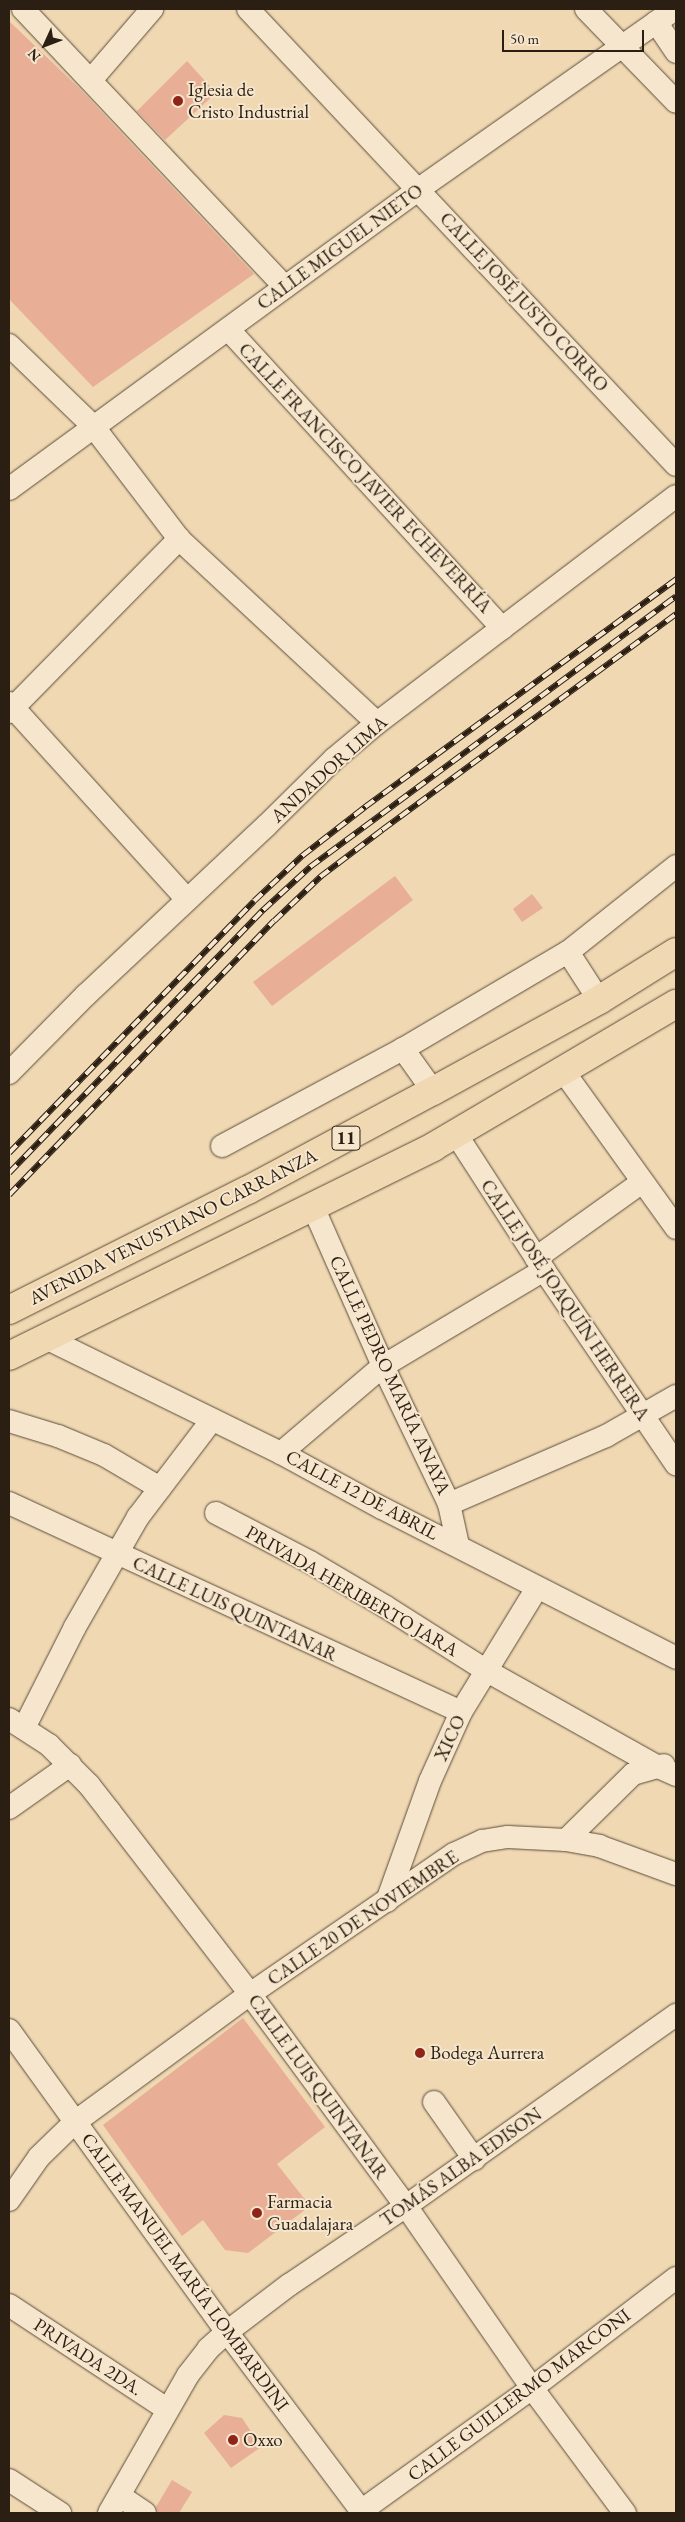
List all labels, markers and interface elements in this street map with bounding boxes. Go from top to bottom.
north arrow [20,20,70,70]
scale bar [505,20,648,52]
text: 50 m [510,29,539,48]
text: N [24,45,44,66]
place label: Iglesia de Cristo Industrial [188,79,309,123]
marker: Iglesia de Cristo Industrial [172,95,184,107]
street label: CALLE MIGUEL NIETO [253,179,427,315]
street label: CALLE JOSÉ JUSTO CORRO [435,207,613,397]
street label: CALLE FRANCISCO JAVIER ECHEVERRÍA [234,338,496,618]
street label: ANDADOR LIMA [266,711,392,827]
road number: 11 [331,1122,361,1154]
street label: AVENIDA VENUSTIANO CARRANZA [25,1144,321,1310]
street label: CALLE JOSÉ JOAQUÍN HERRERA [476,1175,654,1425]
street label: CALLE PEDRO MARÍA ANAYA [325,1252,455,1498]
street label: CALLE 12 DE ABRIL [282,1445,442,1545]
street label: PRIVADA HERIBERTO JARA [242,1521,462,1661]
street label: CALLE LUIS QUINTANAR [129,1551,341,1667]
street label: XICO [430,1711,470,1765]
street label: CALLE 20 DE NOVIEMBRE [263,1845,463,1991]
street label: CALLE LUIS QUINTANAR [243,1990,393,2184]
place label: Bodega Aurrera [430,2042,544,2064]
marker: Bodega Aurrera [414,2047,426,2059]
street label: TOMÁS ALBA EDISON [376,2103,546,2231]
street label: CALLE MANUEL MARÍA LOMBARDINI [76,2128,294,2416]
place label: Farmacia Guadalajara [267,2191,353,2235]
marker: Farmacia Guadalajara [251,2207,263,2219]
street label: CALLE GUILLERMO MARCONI [403,2304,635,2486]
street label: PRIVADA 2DA. [29,2313,147,2401]
place label: Oxxo [243,2429,283,2451]
marker: Oxxo [227,2434,239,2446]

